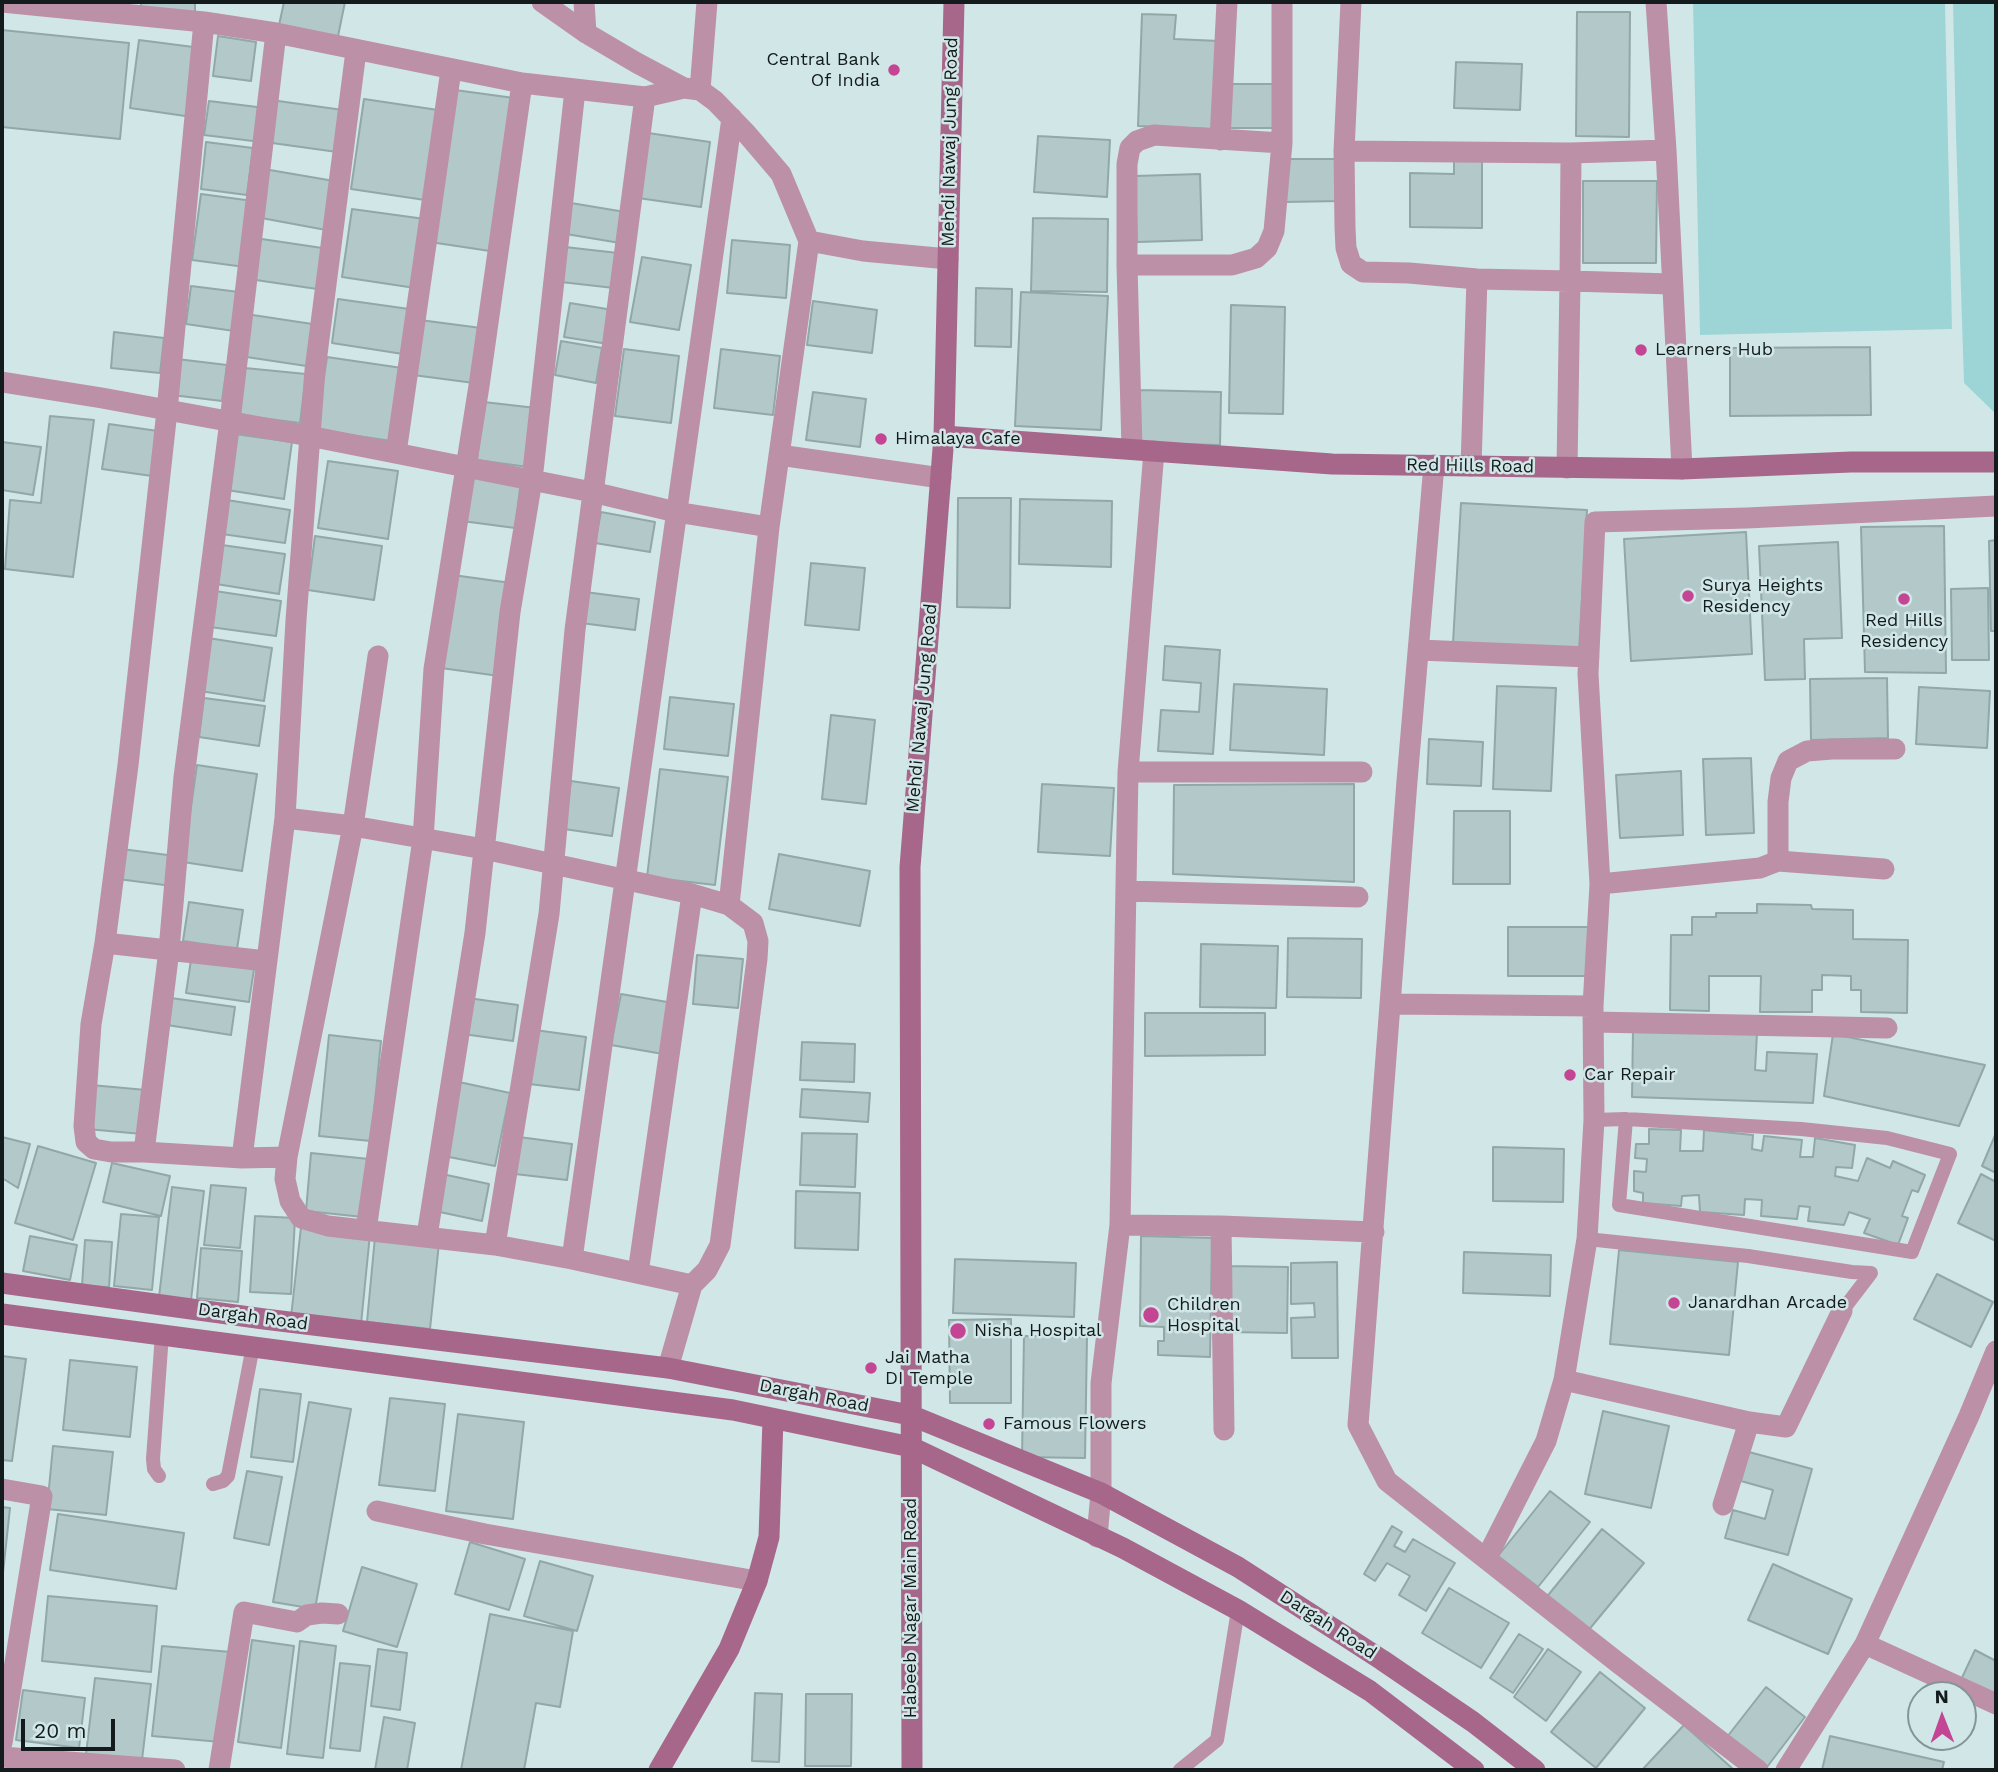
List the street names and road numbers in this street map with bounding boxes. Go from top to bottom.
street label: Mehdi Nawaj Jung Road [937,37,963,247]
street label: Red Hills Road [1406,454,1534,478]
street label: Mehdi Nawaj Jung Road [902,602,942,814]
street label: Dargah Road [197,1299,309,1335]
street label: Dargah Road [757,1375,871,1417]
street label: Habeeb Nagar Main Road [900,1498,922,1718]
street label: Dargah Road [1276,1586,1380,1664]

